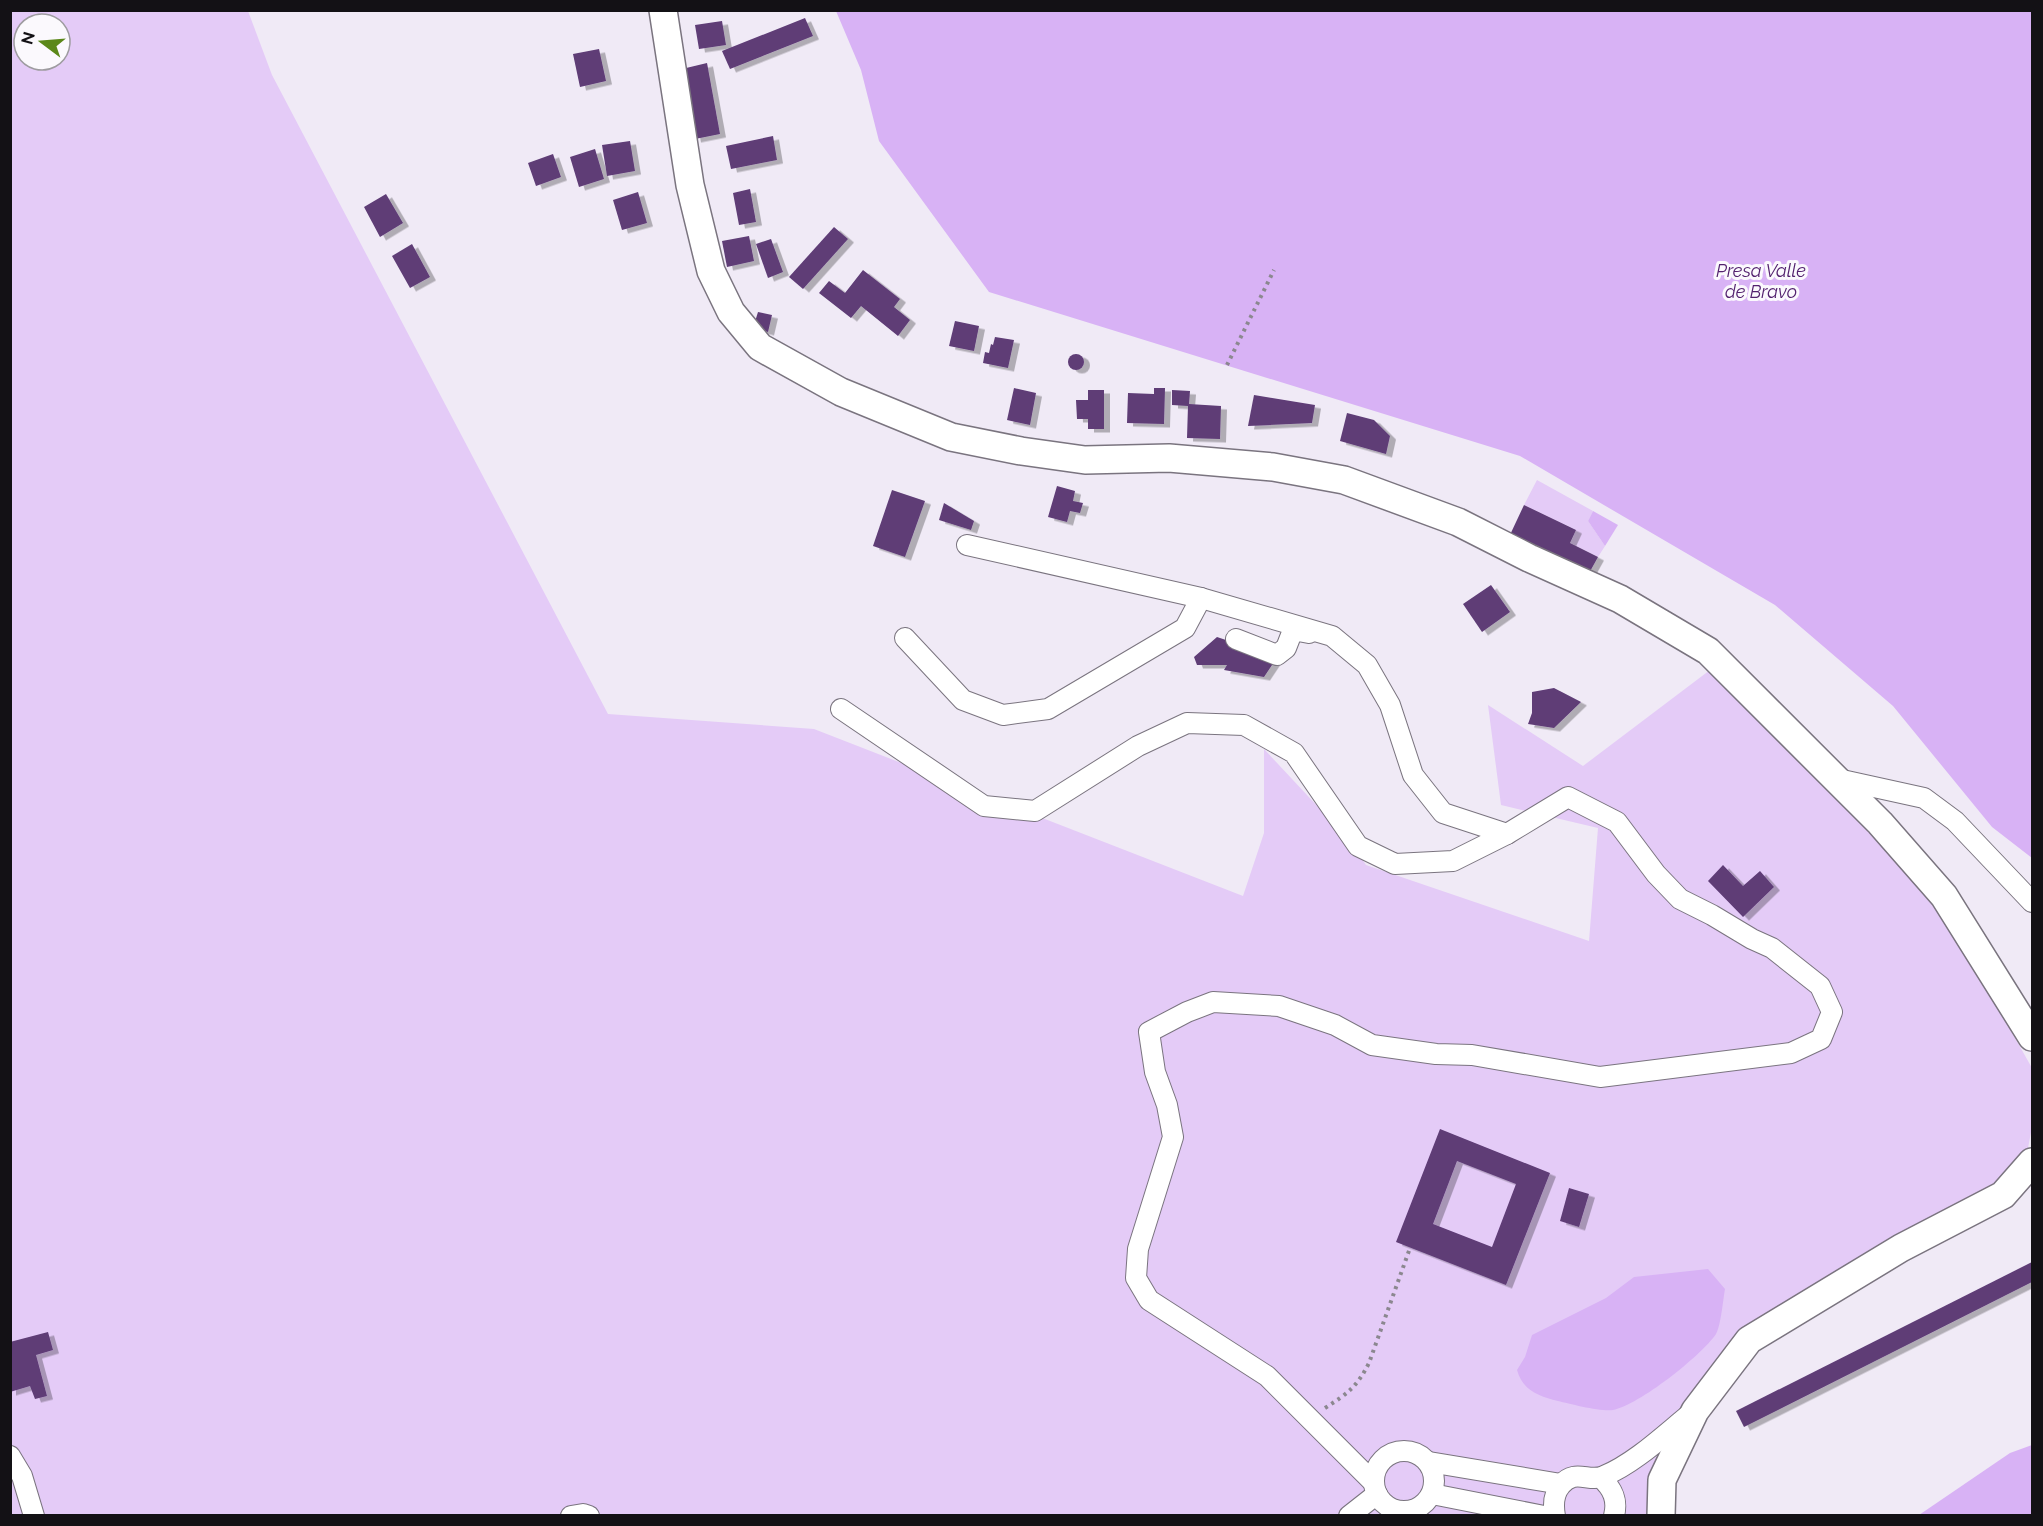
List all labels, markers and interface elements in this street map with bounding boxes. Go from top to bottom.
north arrow [12,12,72,72]
text: N [17,30,39,46]
water label: Presa Valle de Bravo [1716,260,1806,302]

